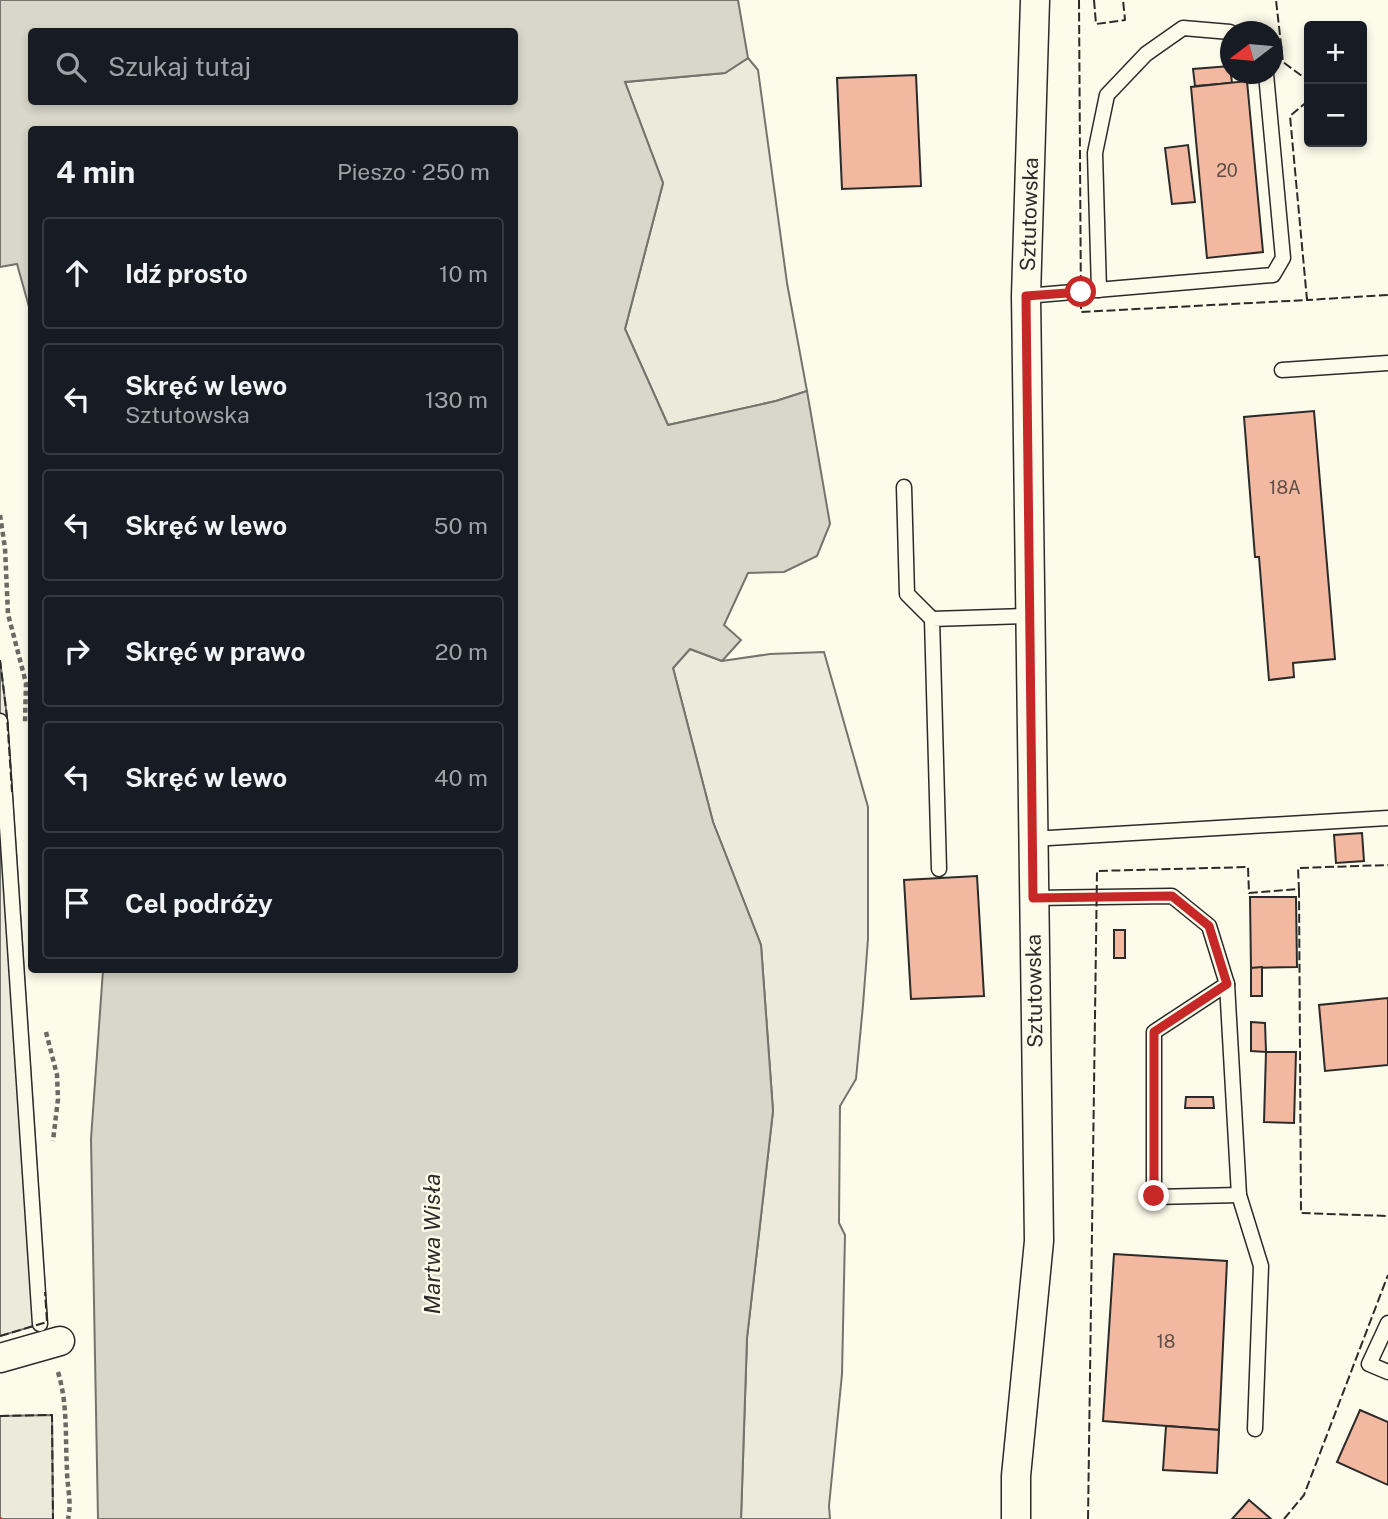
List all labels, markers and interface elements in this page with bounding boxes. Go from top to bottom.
north arrow [1220,21,1283,84]
map controls [1304,21,1367,147]
button: + [1304,21,1367,84]
search box [28,28,518,105]
icon: search [52,48,90,86]
text: Szukaj tutaj [108,51,251,82]
button: − [1304,84,1367,147]
text: 4 min [56,154,135,190]
street label: Sztutowska [1014,157,1043,272]
text: Pieszo · 250 m [337,158,490,185]
house number: 20 [1216,160,1238,181]
icon: ahead [58,254,96,292]
text: Idź prosto [125,258,248,289]
text: 10 m [439,260,488,287]
route start [1065,276,1096,307]
text: Skręć w lewo [125,370,287,401]
icon: left [58,380,96,418]
text: 130 m [425,386,488,413]
text: Sztutowska [125,401,250,428]
house number: 18A [1269,477,1301,498]
icon: left [58,506,96,544]
text: Skręć w lewo [125,510,287,541]
text: 50 m [434,512,488,539]
icon: right [58,632,96,670]
text: Skręć w prawo [125,636,305,667]
text: 20 m [435,638,488,665]
icon: left [58,758,96,796]
text: Skręć w lewo [125,762,287,793]
text: 40 m [434,764,488,791]
icon: arrive [58,884,96,922]
text: Cel podróży [125,888,273,919]
street label: Sztutowska [1021,934,1047,1048]
water label: Martwa Wisła [418,1174,445,1314]
route end [1138,1180,1169,1211]
house number: 18 [1157,1331,1175,1352]

